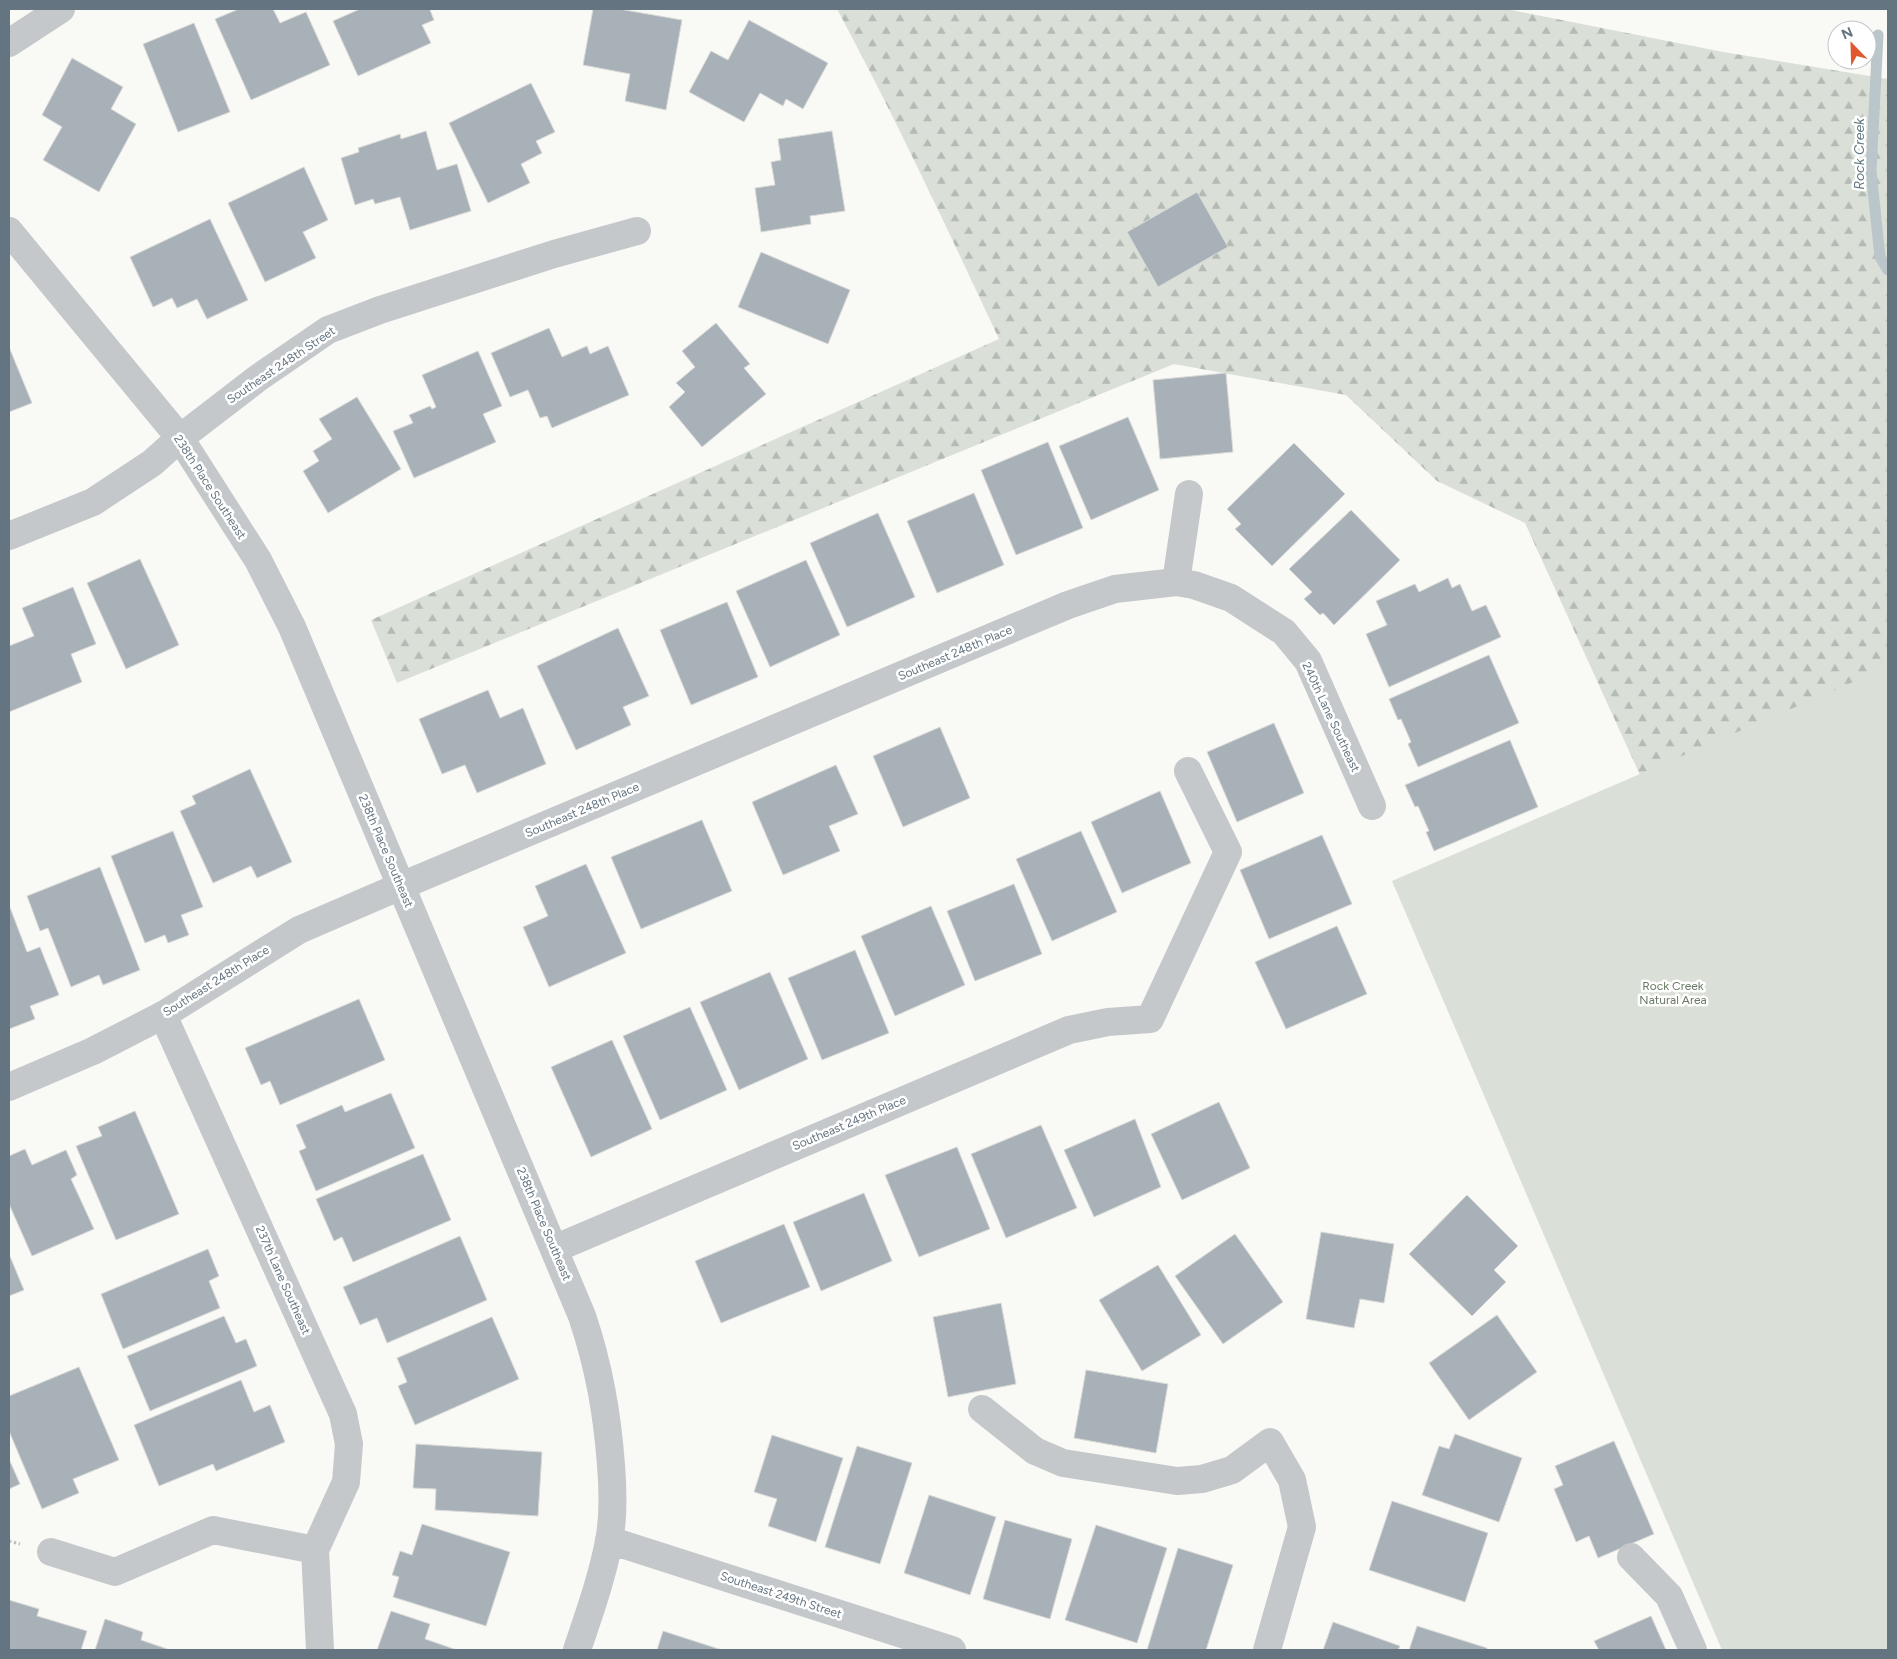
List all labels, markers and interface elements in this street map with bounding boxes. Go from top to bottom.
north arrow [1827,20,1877,70]
text: N [1839,24,1855,43]
water label: Rock Creek [1851,117,1868,190]
street label: Southeast 248th Street [224,323,338,406]
street label: 238th Place Southeast [171,432,249,542]
street label: Southeast 248th Place [896,622,1015,683]
street label: 240th Lane Southeast [1299,660,1363,775]
street label: Southeast 248th Place [523,779,642,840]
street label: 238th Place Southeast [356,792,416,910]
street label: Southeast 248th Place [160,942,272,1019]
park label: Rock Creek Natural Area [1639,979,1707,1007]
street label: Southeast 249th Place [790,1093,908,1153]
street label: 238th Place Southeast [514,1165,574,1283]
street label: 237th Lane Southeast [253,1223,313,1337]
street label: Southeast 249th Street [719,1569,844,1621]

